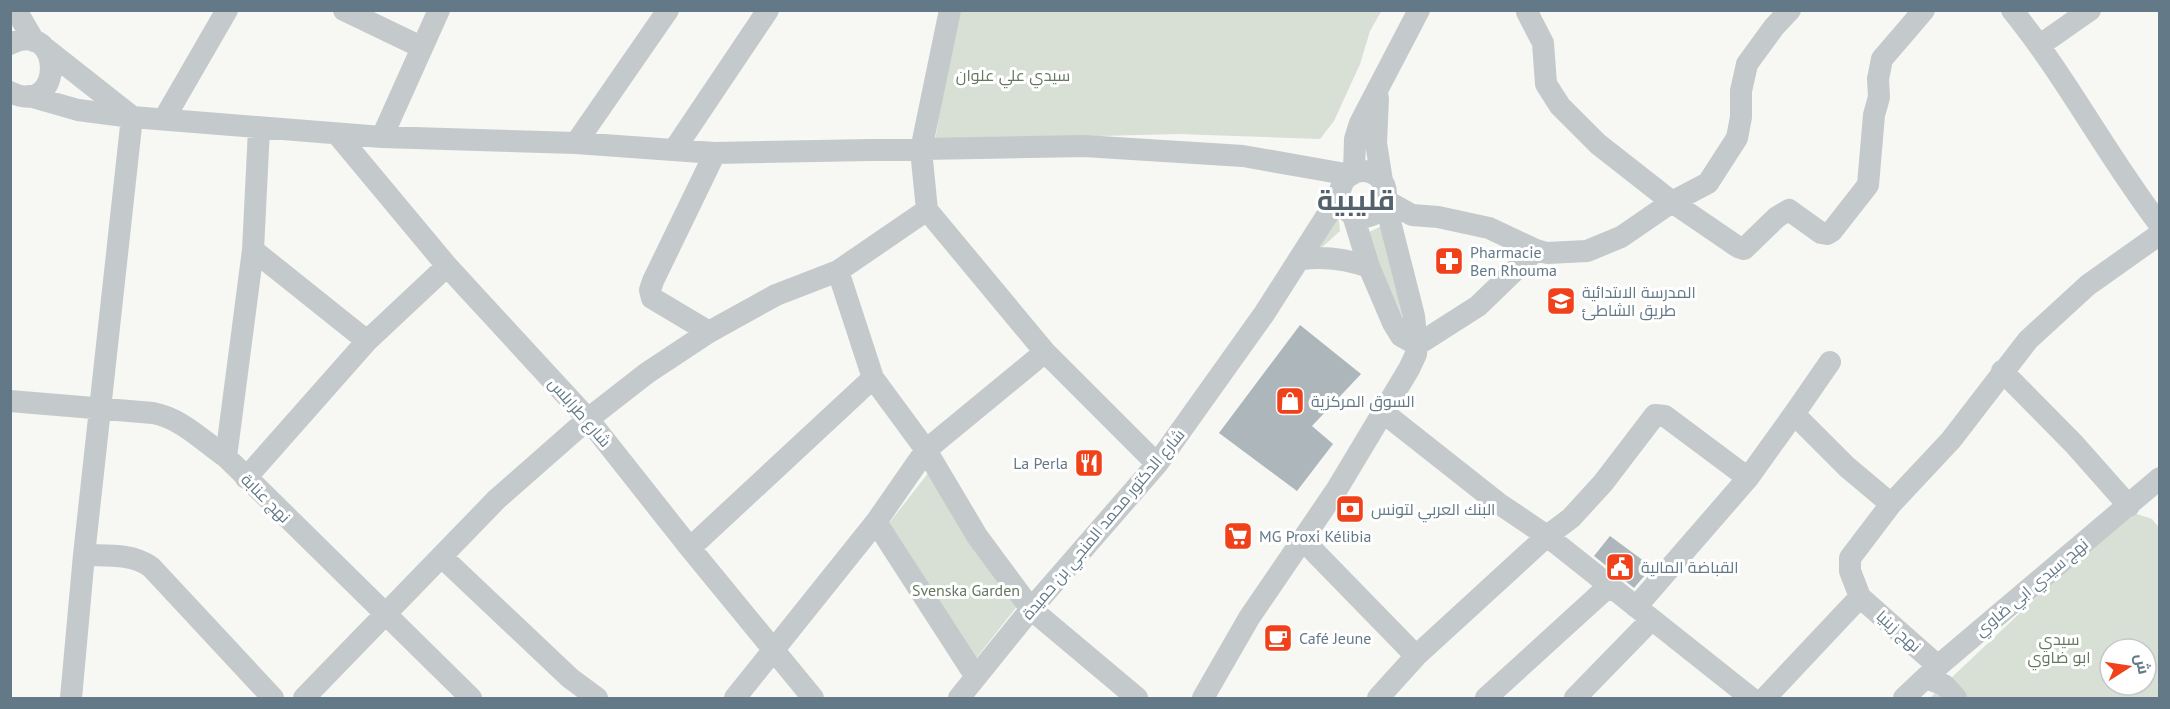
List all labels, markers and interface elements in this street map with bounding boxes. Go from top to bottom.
park label: سيدي علي علوان [956,65,1070,89]
district label: قليبية [1317,181,1395,218]
place label: Pharmacie Ben Rhouma [1470,242,1557,280]
pharmacy icon: Pharmacie Ben Rhouma [1433,245,1465,277]
place label: المدرسة الابتدائية طريق الشاطئ [1582,282,1696,321]
school or university icon: المدرسة الابتدائية طريق الشاطئ [1545,285,1577,317]
street label: شارع طرابلس [543,373,616,452]
shop icon: السوق المركزية [1274,385,1306,417]
place label: السوق المركزية [1311,391,1415,412]
street label: شارع الدكتور محمد المنجي بن حميدة [1017,425,1192,626]
restaurant icon: La Perla [1073,447,1105,479]
place label: La Perla [1013,453,1068,473]
street label: نهج عنابة [236,469,295,528]
bank icon: البنك العربي لتونس [1334,493,1366,525]
place label: البنك العربي لتونس [1371,499,1495,523]
supermarket icon: MG Proxi Kélibia [1222,520,1254,552]
place label: MG Proxi Kélibia [1259,526,1371,546]
street label: نهج سيدي ابي ضاوي [1970,534,2094,643]
public building icon: القباضة المالية [1604,551,1636,583]
place label: القباضة المالية [1641,557,1739,577]
park label: Svenska Garden [912,580,1020,600]
street label: نهج زينيا [1871,606,1925,658]
cafe icon: Café Jeune [1262,622,1294,654]
place label: Café Jeune [1299,628,1371,648]
park label: سيدي ابو ضاوي [2028,629,2091,671]
north arrow [2098,637,2158,697]
text: ش [2131,652,2155,676]

